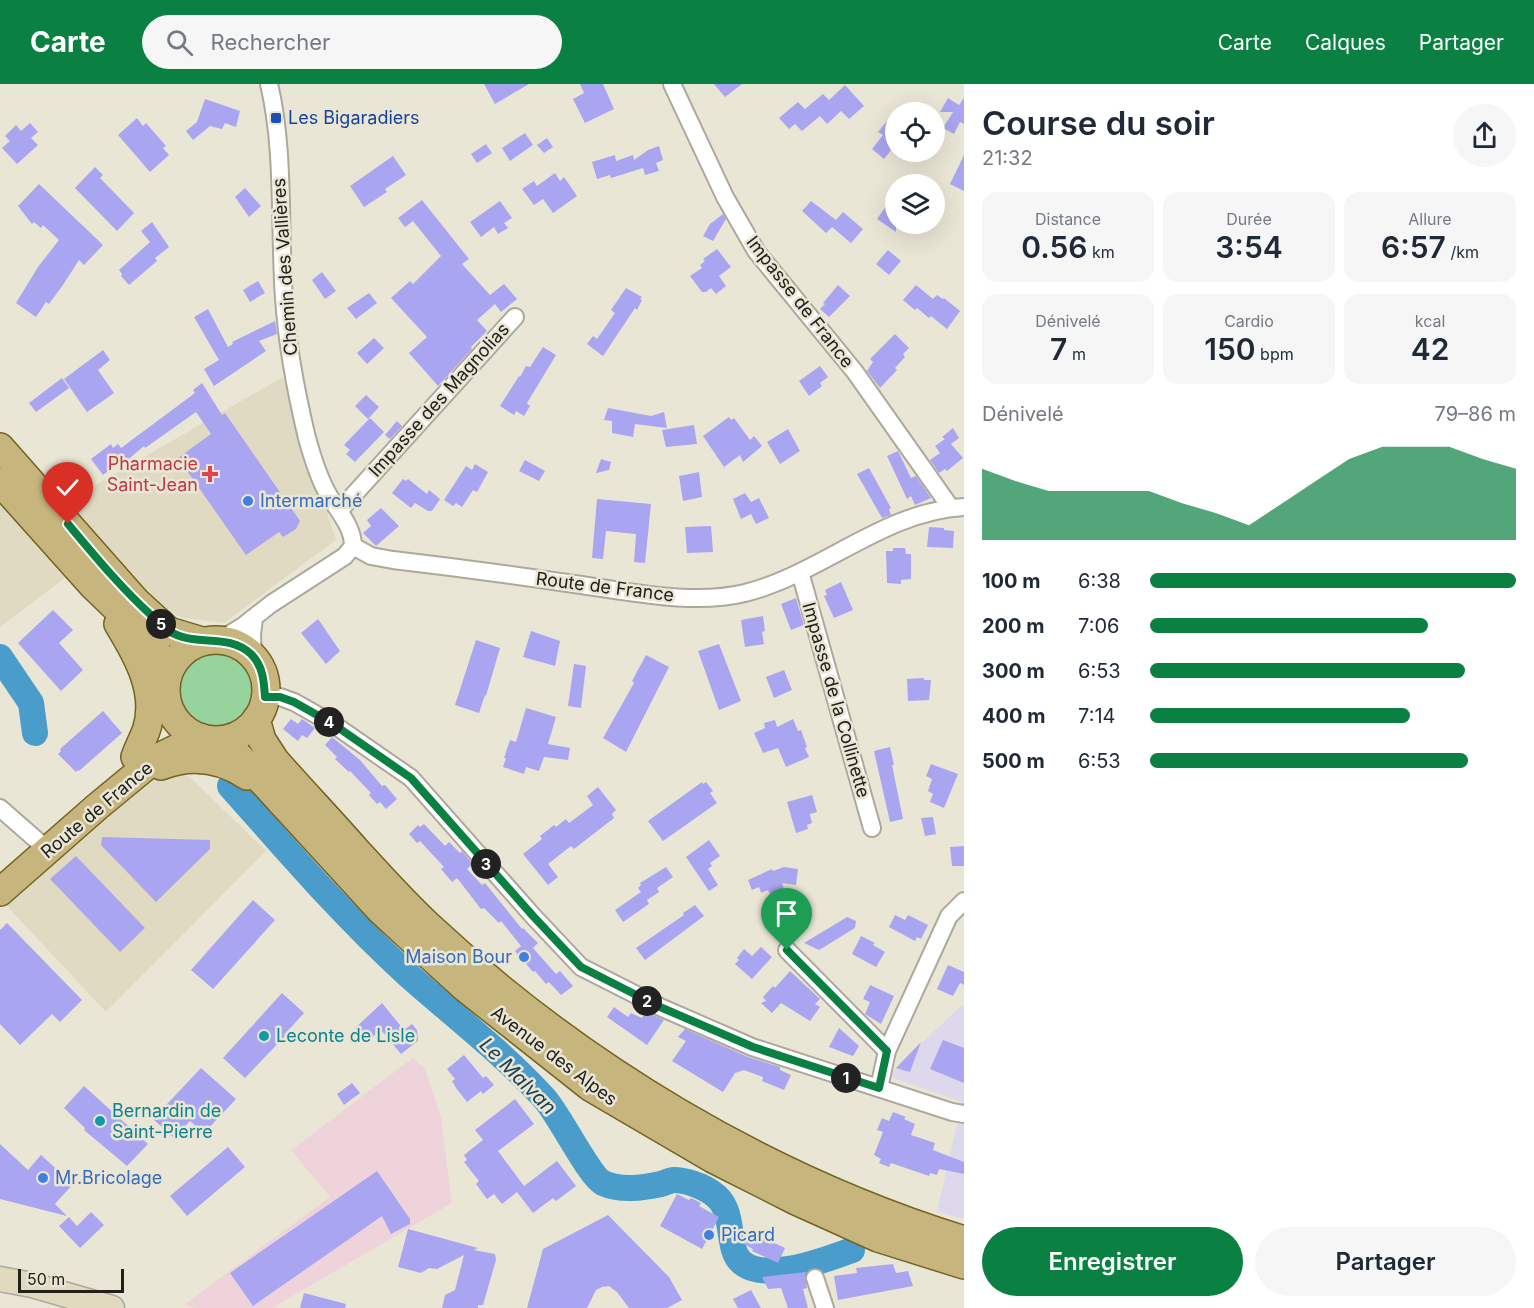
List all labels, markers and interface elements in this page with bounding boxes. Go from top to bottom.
search box [142,15,562,69]
text: Carte [30,25,106,59]
icon: search [163,26,196,59]
text: Rechercher [211,29,330,55]
text: Carte [1218,30,1272,55]
text: Calques [1305,30,1386,55]
text: Partager [1419,30,1504,55]
map controls [885,102,945,234]
button: locate [885,102,945,162]
text: Course du soir [982,103,1215,143]
button: share [1453,104,1516,167]
place label: Les Bigaradiers [288,107,420,128]
marker: Les Bigaradiers [269,111,283,125]
text: 21:32 [982,146,1033,170]
button: layers [885,174,945,234]
street label: Chemin des Vallières [268,178,301,356]
text: Distance [1035,209,1101,229]
text: Durée [1226,209,1272,229]
text: Allure [1408,209,1452,229]
text: 0.56 [1021,229,1088,265]
text: 3:54 [1215,229,1283,265]
text: 6:57 [1381,229,1446,265]
street label: Impasse de France [742,232,858,372]
text: km [1088,242,1115,262]
text: /km [1446,242,1479,262]
text: Dénivelé [1035,311,1101,331]
text: Cardio [1224,311,1274,331]
text: kcal [1415,311,1445,331]
street label: Impasse des Magnolias [364,318,513,481]
text: 7 [1050,331,1067,367]
text: 150 [1204,331,1256,367]
text: 42 [1411,331,1449,367]
text: m [1067,344,1086,364]
text: bpm [1256,344,1294,364]
text: Dénivelé [982,402,1064,426]
text: 79–86 m [1435,402,1516,426]
place label: Pharmacie Saint-Jean [107,453,198,495]
pin [42,462,93,524]
marker: Pharmacie Saint-Jean [203,467,217,481]
icon: check [51,471,84,504]
place label: Intermarché [260,490,363,511]
marker: Intermarché [241,494,255,508]
street label: Route de France [535,568,675,605]
text: 100 m [982,569,1041,593]
text: 6:38 [1078,569,1121,593]
street label: Impasse de la Collinette [798,600,874,800]
pin: 5 [146,609,176,639]
text: 5 [156,614,166,634]
text: 200 m [982,614,1045,638]
text: 7:06 [1078,614,1119,638]
text: 300 m [982,659,1045,683]
text: 6:53 [1078,659,1121,683]
text: 400 m [982,704,1046,728]
text: 7:14 [1078,704,1115,728]
pin: 4 [314,707,344,737]
text: 4 [324,712,334,732]
text: 500 m [982,749,1045,773]
text: 6:53 [1078,749,1121,773]
street label: Route de France [37,757,157,862]
pin: 3 [471,849,501,879]
text: 3 [481,854,491,874]
pin [761,888,812,950]
icon: arrive [770,897,803,930]
place label: Maison Bour [405,946,512,967]
marker: Maison Bour [517,950,531,964]
pin: 2 [632,986,662,1016]
text: 2 [642,991,652,1011]
street label: Avenue des Alpes [487,1001,621,1110]
place label: Leconte de Lisle [276,1025,415,1046]
marker: Leconte de Lisle [257,1029,271,1043]
water label: Le Malvan [475,1033,561,1119]
pin: 1 [831,1063,861,1093]
text: 1 [843,1068,849,1088]
place label: Bernardin de Saint-Pierre [112,1100,221,1142]
marker: Bernardin de Saint-Pierre [93,1114,107,1128]
place label: Mr.Bricolage [55,1167,162,1188]
marker: Mr.Bricolage [36,1171,50,1185]
place label: Picard [721,1224,775,1245]
button: Enregistrer [982,1227,1243,1296]
button: Partager [1255,1227,1516,1296]
marker: Picard [702,1228,716,1242]
scale bar [18,1266,124,1294]
text: 50 m [27,1269,65,1289]

